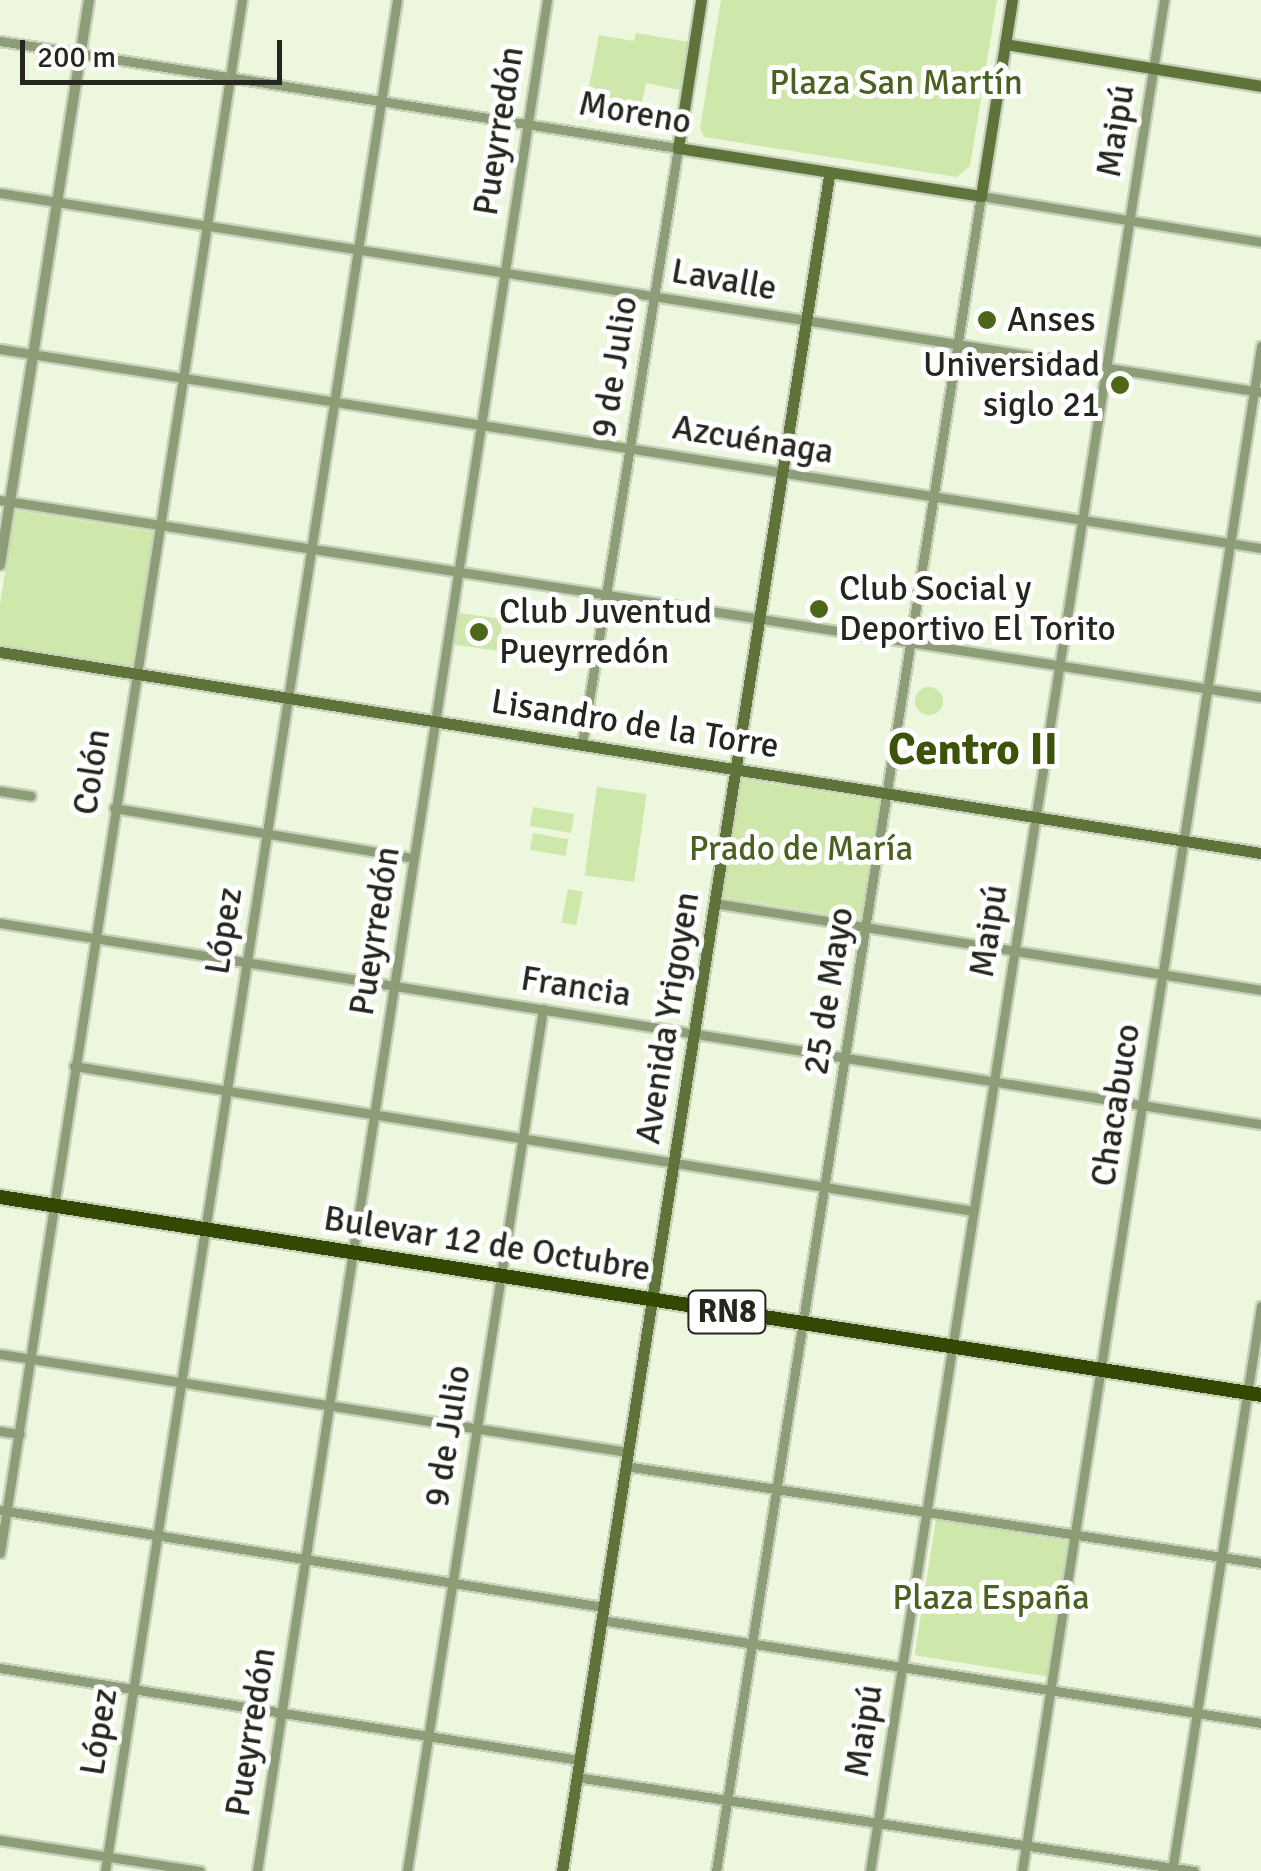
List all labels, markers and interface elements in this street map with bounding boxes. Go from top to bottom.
scale bar [25,20,288,82]
text: 200 m [37,39,116,76]
street label: Pueyrredón [465,44,533,218]
park label: Plaza San Martín [769,62,1023,104]
street label: Moreno [575,82,695,144]
street label: Maipú [1088,82,1144,180]
street label: Lavalle [668,250,780,310]
street label: 9 de Julio [583,293,647,441]
place label: Anses [1007,299,1096,341]
marker: Anses [976,309,998,331]
place label: Universidad siglo 21 [923,344,1100,426]
marker: Universidad siglo 21 [1109,374,1131,396]
street label: Azcuénaga [669,407,837,473]
place label: Club Social y Deportivo El Torito [839,568,1116,650]
place label: Club Juventud Pueyrredón [499,591,712,673]
marker: Club Social y Deportivo El Torito [808,598,830,620]
marker: Club Juventud Pueyrredón [468,621,490,643]
street label: Lisandro de la Torre [488,681,782,767]
district label: Centro II [888,723,1058,777]
street label: Colón [65,726,119,818]
park label: Prado de María [689,828,913,870]
street label: Pueyrredón [341,844,409,1018]
street label: Maipú [961,882,1017,980]
street label: López [196,885,252,977]
street label: Avenida Yrigoyen [627,889,709,1147]
street label: 25 de Mayo [795,904,863,1078]
street label: Francia [518,958,634,1016]
street label: Chacabuco [1082,1021,1150,1189]
street label: Bulevar 12 de Octubre [321,1197,653,1291]
road number: RN8 [687,1285,767,1339]
street label: 9 de Julio [416,1362,480,1510]
park label: Plaza España [892,1577,1090,1619]
street label: Pueyrredón [217,1645,285,1819]
street label: Maipú [836,1682,892,1780]
street label: López [71,1686,127,1778]

